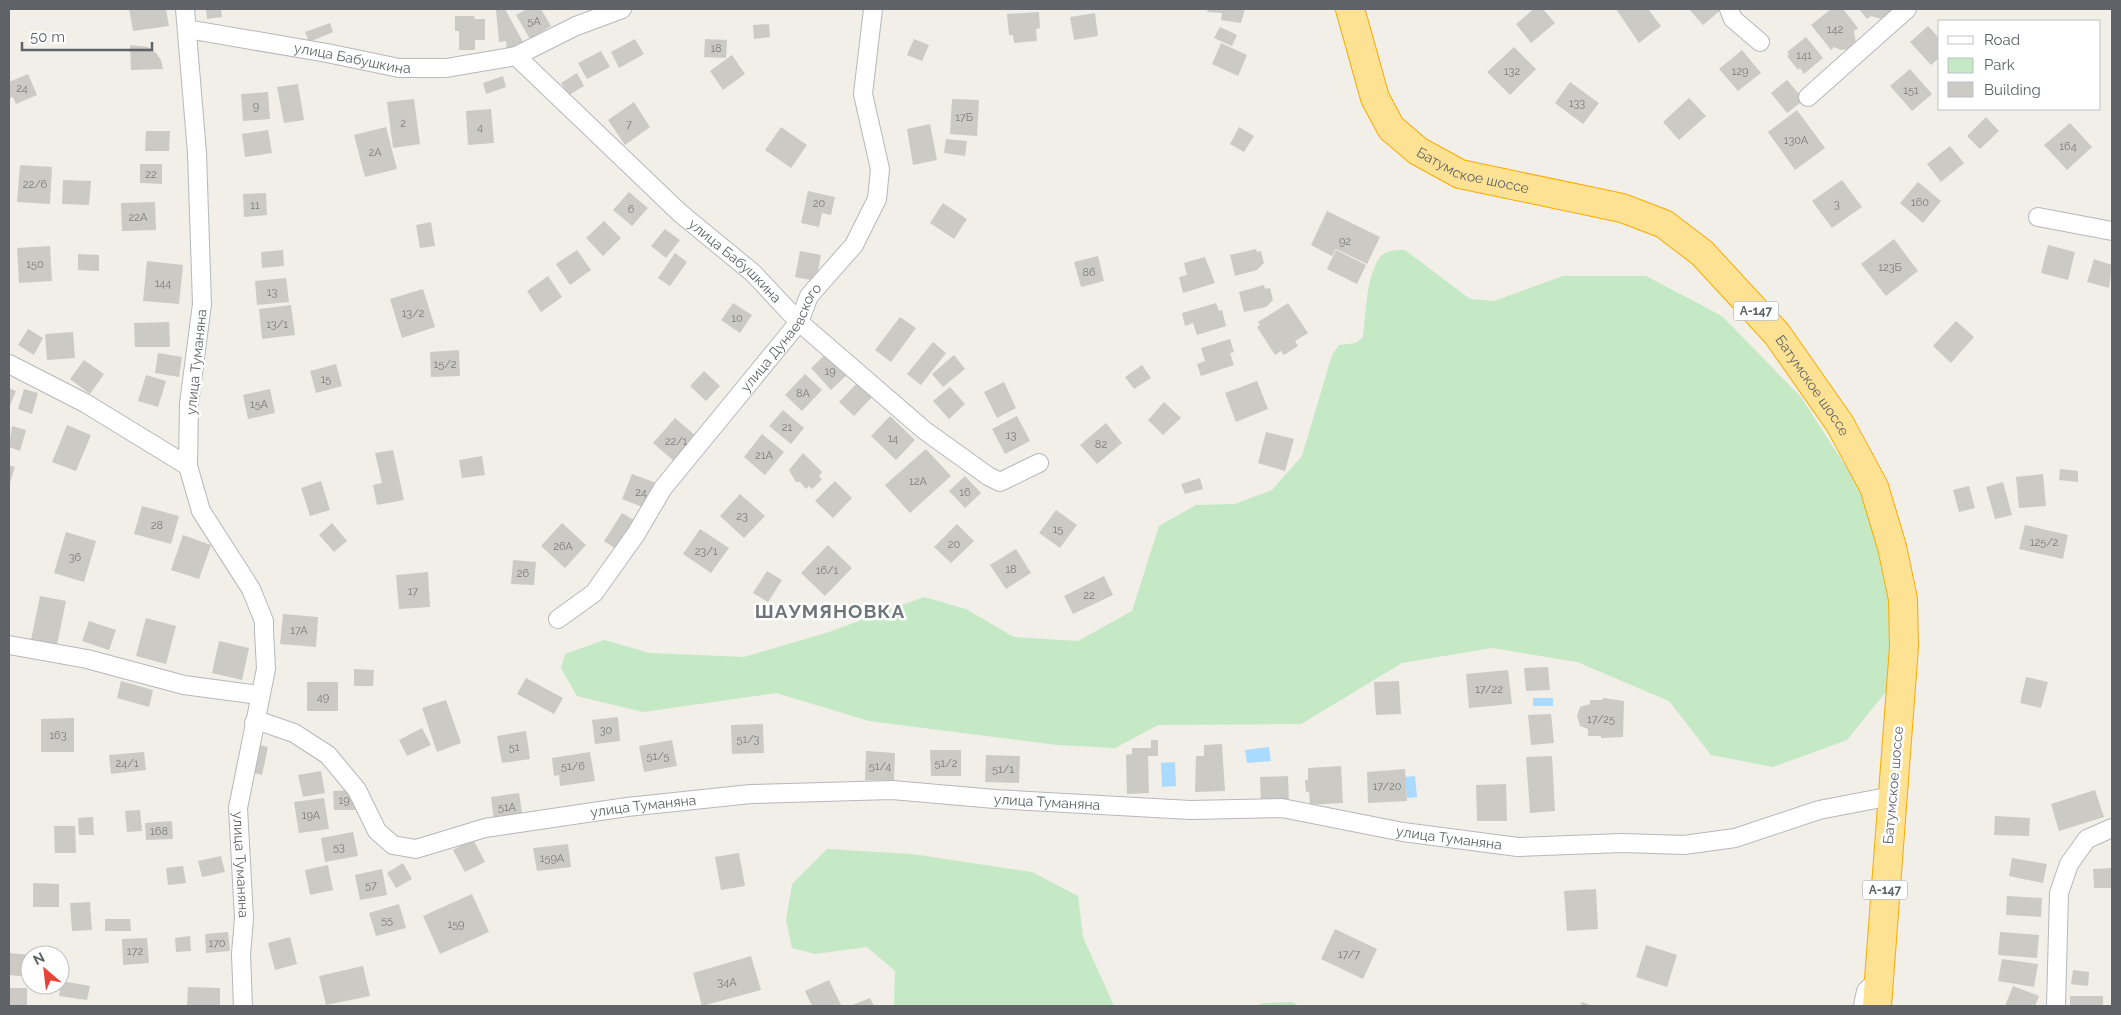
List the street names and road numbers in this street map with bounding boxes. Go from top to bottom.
street label: улица Бабушкина [293,39,411,77]
street label: Батумское шоссе [1414,144,1531,196]
street label: улица Бабушкина [686,216,785,306]
street label: улица Дунаевского [737,280,824,395]
road number: А-147 [1734,302,1778,321]
street label: улица Туманяна [182,308,210,416]
street label: Батумское шоссе [1772,332,1853,438]
street label: Батумское шоссе [1880,725,1906,845]
street label: улица Туманяна [993,791,1101,813]
street label: улица Туманяна [589,792,697,820]
street label: улица Туманяна [230,811,252,918]
street label: улица Туманяна [1395,823,1503,853]
road number: А-147 [1862,880,1908,900]

